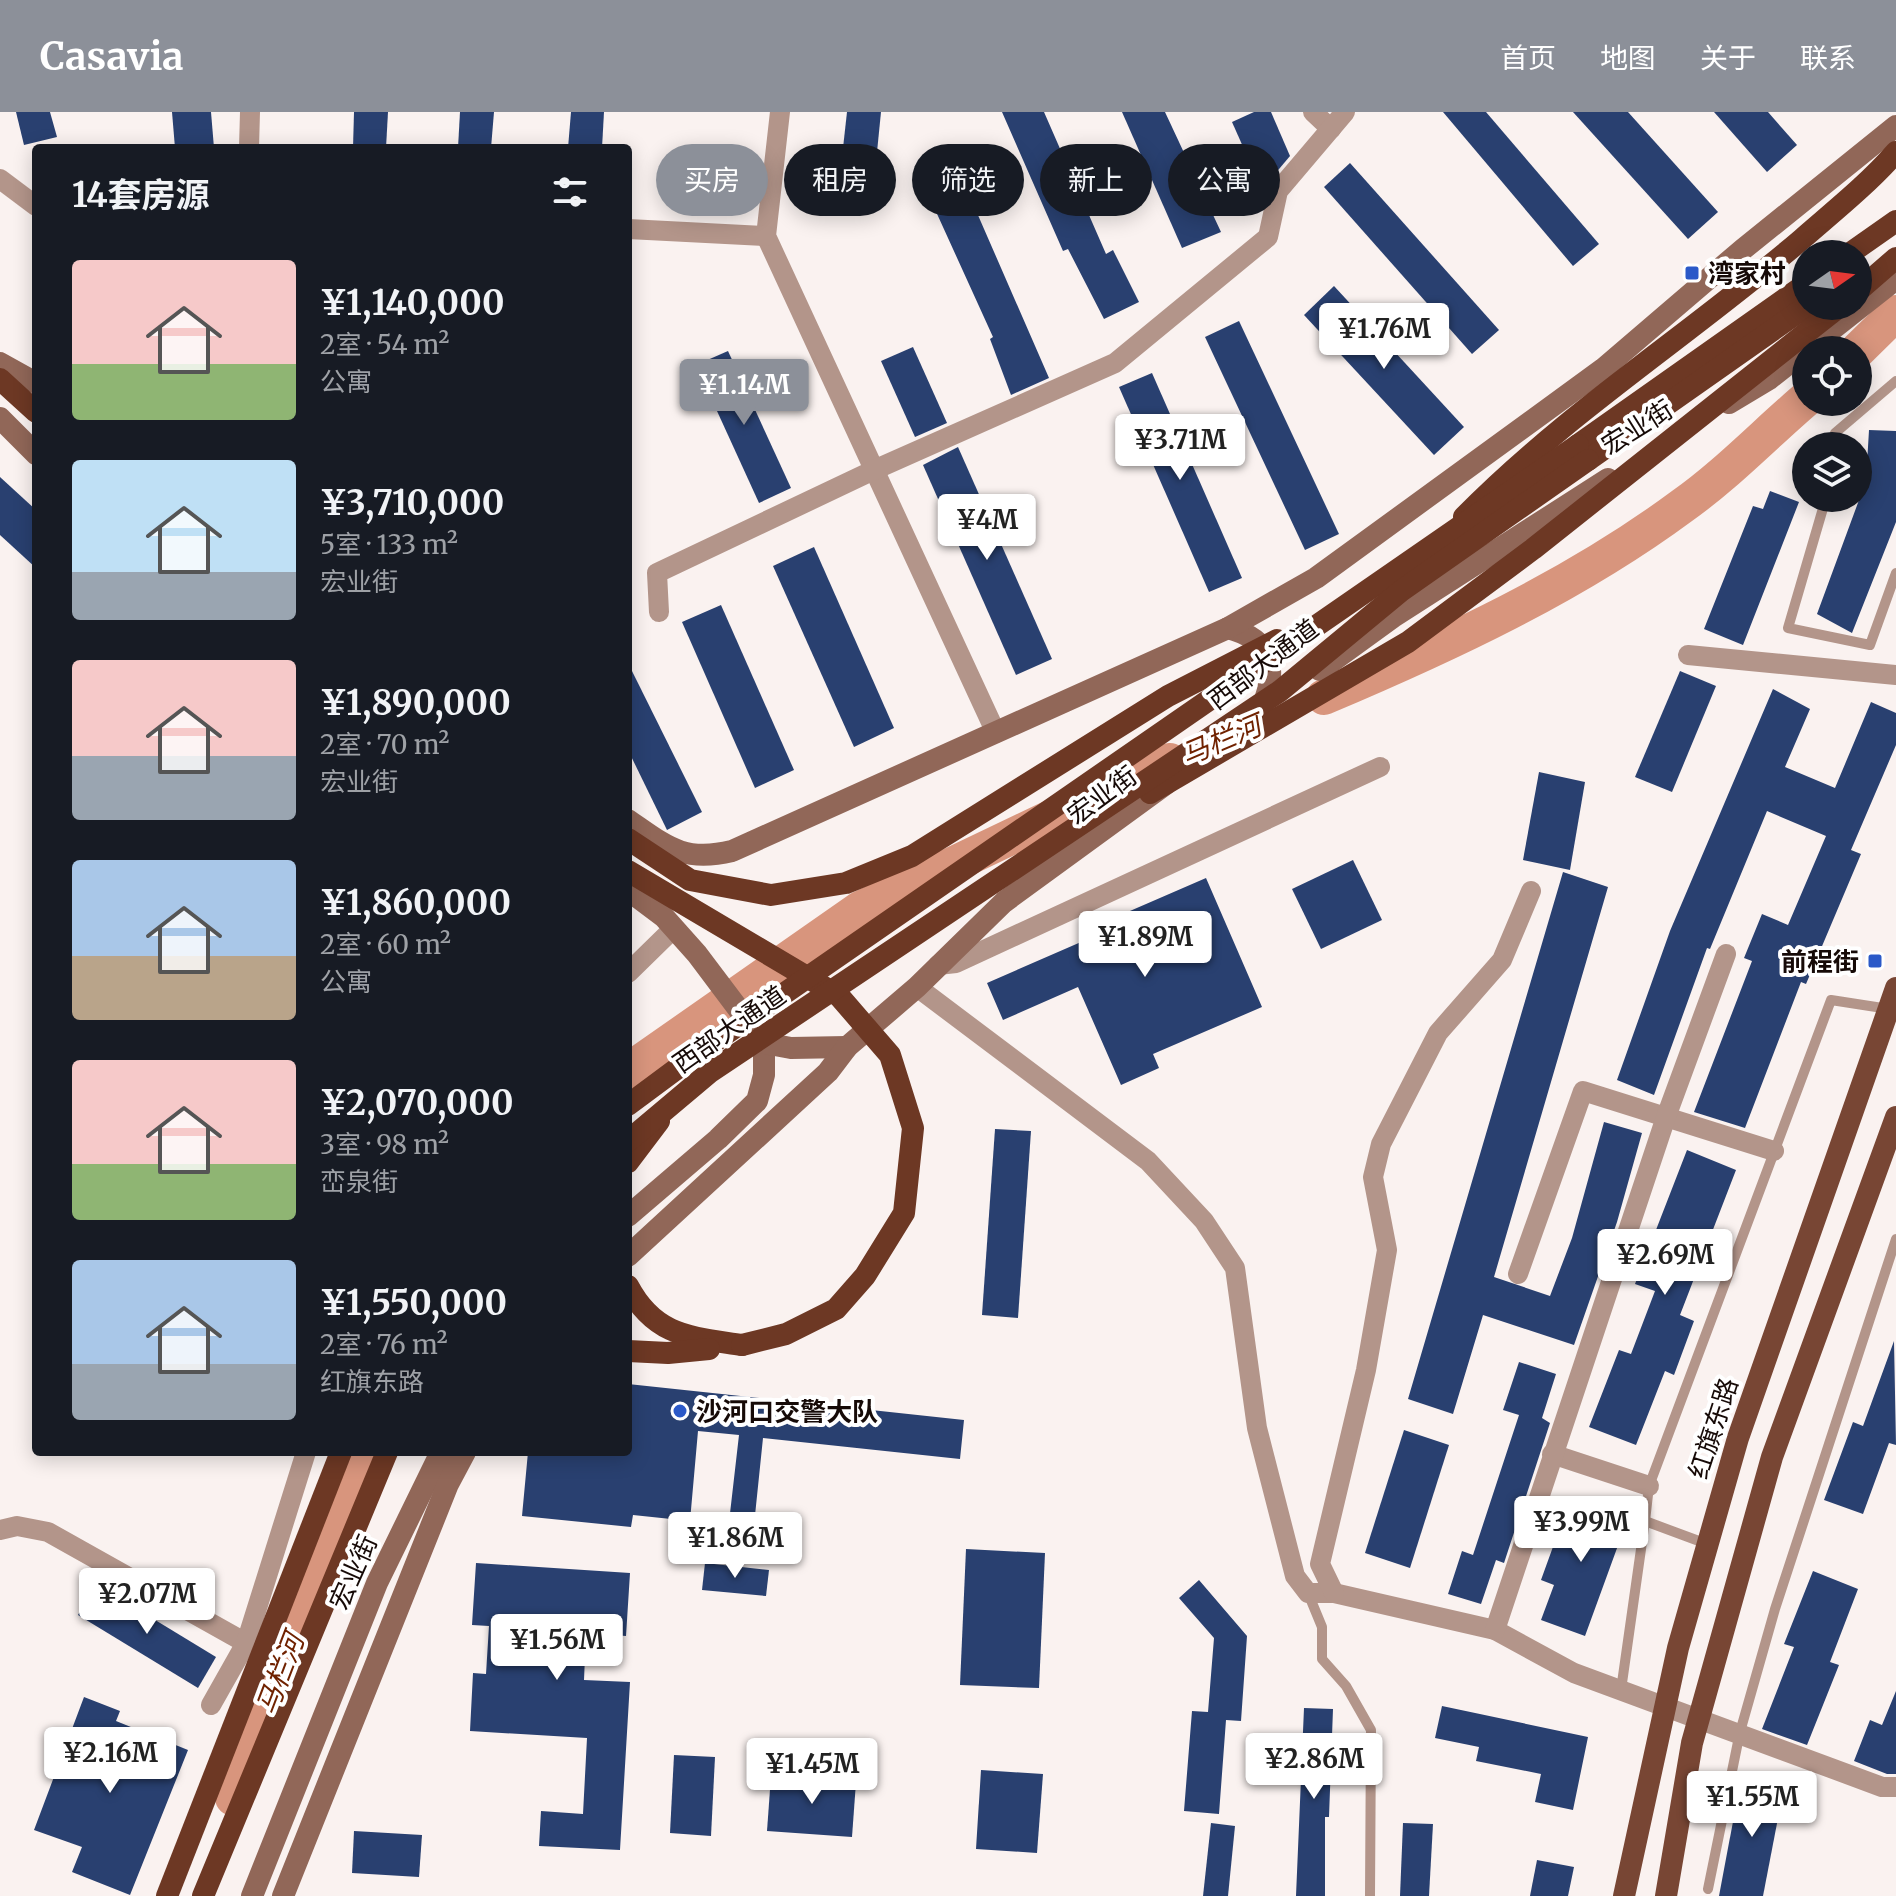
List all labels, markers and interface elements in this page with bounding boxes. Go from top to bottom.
text: Casavia [40,33,184,80]
text: 首页 [1500,40,1556,76]
text: 地图 [1600,40,1656,76]
text: 关于 [1700,40,1756,76]
text: 联系 [1800,40,1856,76]
chip: 买房 [656,144,768,216]
chip: 租房 [784,144,896,216]
chip: 筛选 [912,144,1024,216]
chip: 新上 [1040,144,1152,216]
chip: 公寓 [1168,144,1280,216]
icon: filters [548,170,592,214]
text: 14套房源 [72,174,210,216]
north arrow [1792,240,1872,320]
map controls [1792,240,1872,512]
place label: 湾家村 [1708,257,1786,290]
marker: 湾家村 [1683,264,1701,282]
text: ¥1,140,000 [320,282,504,324]
icon: home [136,292,232,388]
pin: ¥1.76M [1319,303,1449,371]
text: ¥1.76M [1337,312,1431,345]
text: 2室 · 54 m² [320,328,449,361]
button: locate [1792,336,1872,416]
pin: ¥1.14M [679,359,809,427]
text: 公寓 [320,365,372,398]
text: ¥1.14M [698,368,790,401]
street label: 宏业街 [1595,392,1679,462]
pin: ¥3.71M [1115,414,1245,482]
text: ¥3.71M [1133,423,1227,456]
button: layers [1792,432,1872,512]
text: ¥3,710,000 [320,482,504,524]
icon: home [136,492,232,588]
pin: ¥4M [948,494,1026,562]
text: ¥4M [956,503,1018,536]
text: 5室 · 133 m² [320,528,458,561]
text: 宏业街 [320,565,398,598]
street label: 西部大通道 [1201,612,1325,716]
text: ¥1,890,000 [320,682,511,724]
icon: home [136,692,232,788]
water label: 马栏河 [1175,705,1271,773]
text: 2室 · 70 m² [320,728,449,761]
street label: 宏业街 [1061,759,1143,831]
text: 宏业街 [320,765,398,798]
text: ¥1,860,000 [320,882,511,924]
icon: home [136,892,232,988]
pin: ¥1.89M [1080,911,1210,979]
text: ¥1.89M [1097,920,1193,953]
text: 2室 · 60 m² [320,928,451,961]
place label: 前程街 [1781,945,1859,978]
marker: 前程街 [1866,952,1884,970]
text: 公寓 [320,965,372,998]
street label: 西部大通道 [666,978,792,1080]
text: ¥2,070,000 [320,1082,514,1124]
icon: home [136,1092,232,1188]
text: 3室 · 98 m² [320,1128,449,1161]
text: 峦泉街 [320,1165,398,1198]
pin: ¥2.69M [1600,1229,1730,1297]
text: ¥2.69M [1615,1238,1715,1271]
text: ¥1,550,000 [320,1282,507,1324]
icon: home [136,1292,232,1388]
text: 2室 · 76 m² [320,1328,448,1361]
text: 红旗东路 [320,1365,424,1398]
street label: 红旗东路 [1681,1373,1745,1483]
place label: 沙河口交警大队 [696,1395,878,1428]
marker: 沙河口交警大队 [671,1402,689,1420]
pin: ¥3.99M [1516,1496,1646,1564]
text: ¥3.99M [1532,1505,1630,1538]
pin: ¥1.86M [670,1512,800,1580]
text: ¥1.86M [686,1521,784,1554]
street label: 宏业街 [322,1530,384,1614]
pin: ¥2.07M [82,1568,212,1636]
text: ¥2.07M [97,1577,197,1610]
pin: ¥1.56M [492,1614,622,1682]
text: ¥1.56M [509,1623,605,1656]
water label: 马栏河 [248,1624,314,1720]
pin: ¥2.16M [45,1727,175,1795]
pin: ¥2.86M [1249,1733,1379,1801]
text: ¥2.16M [62,1736,158,1769]
pin: ¥1.45M [747,1738,877,1806]
text: ¥2.86M [1264,1742,1364,1775]
text: ¥1.45M [764,1747,860,1780]
pin: ¥1.55M [1687,1771,1817,1839]
text: ¥1.55M [1705,1780,1799,1813]

